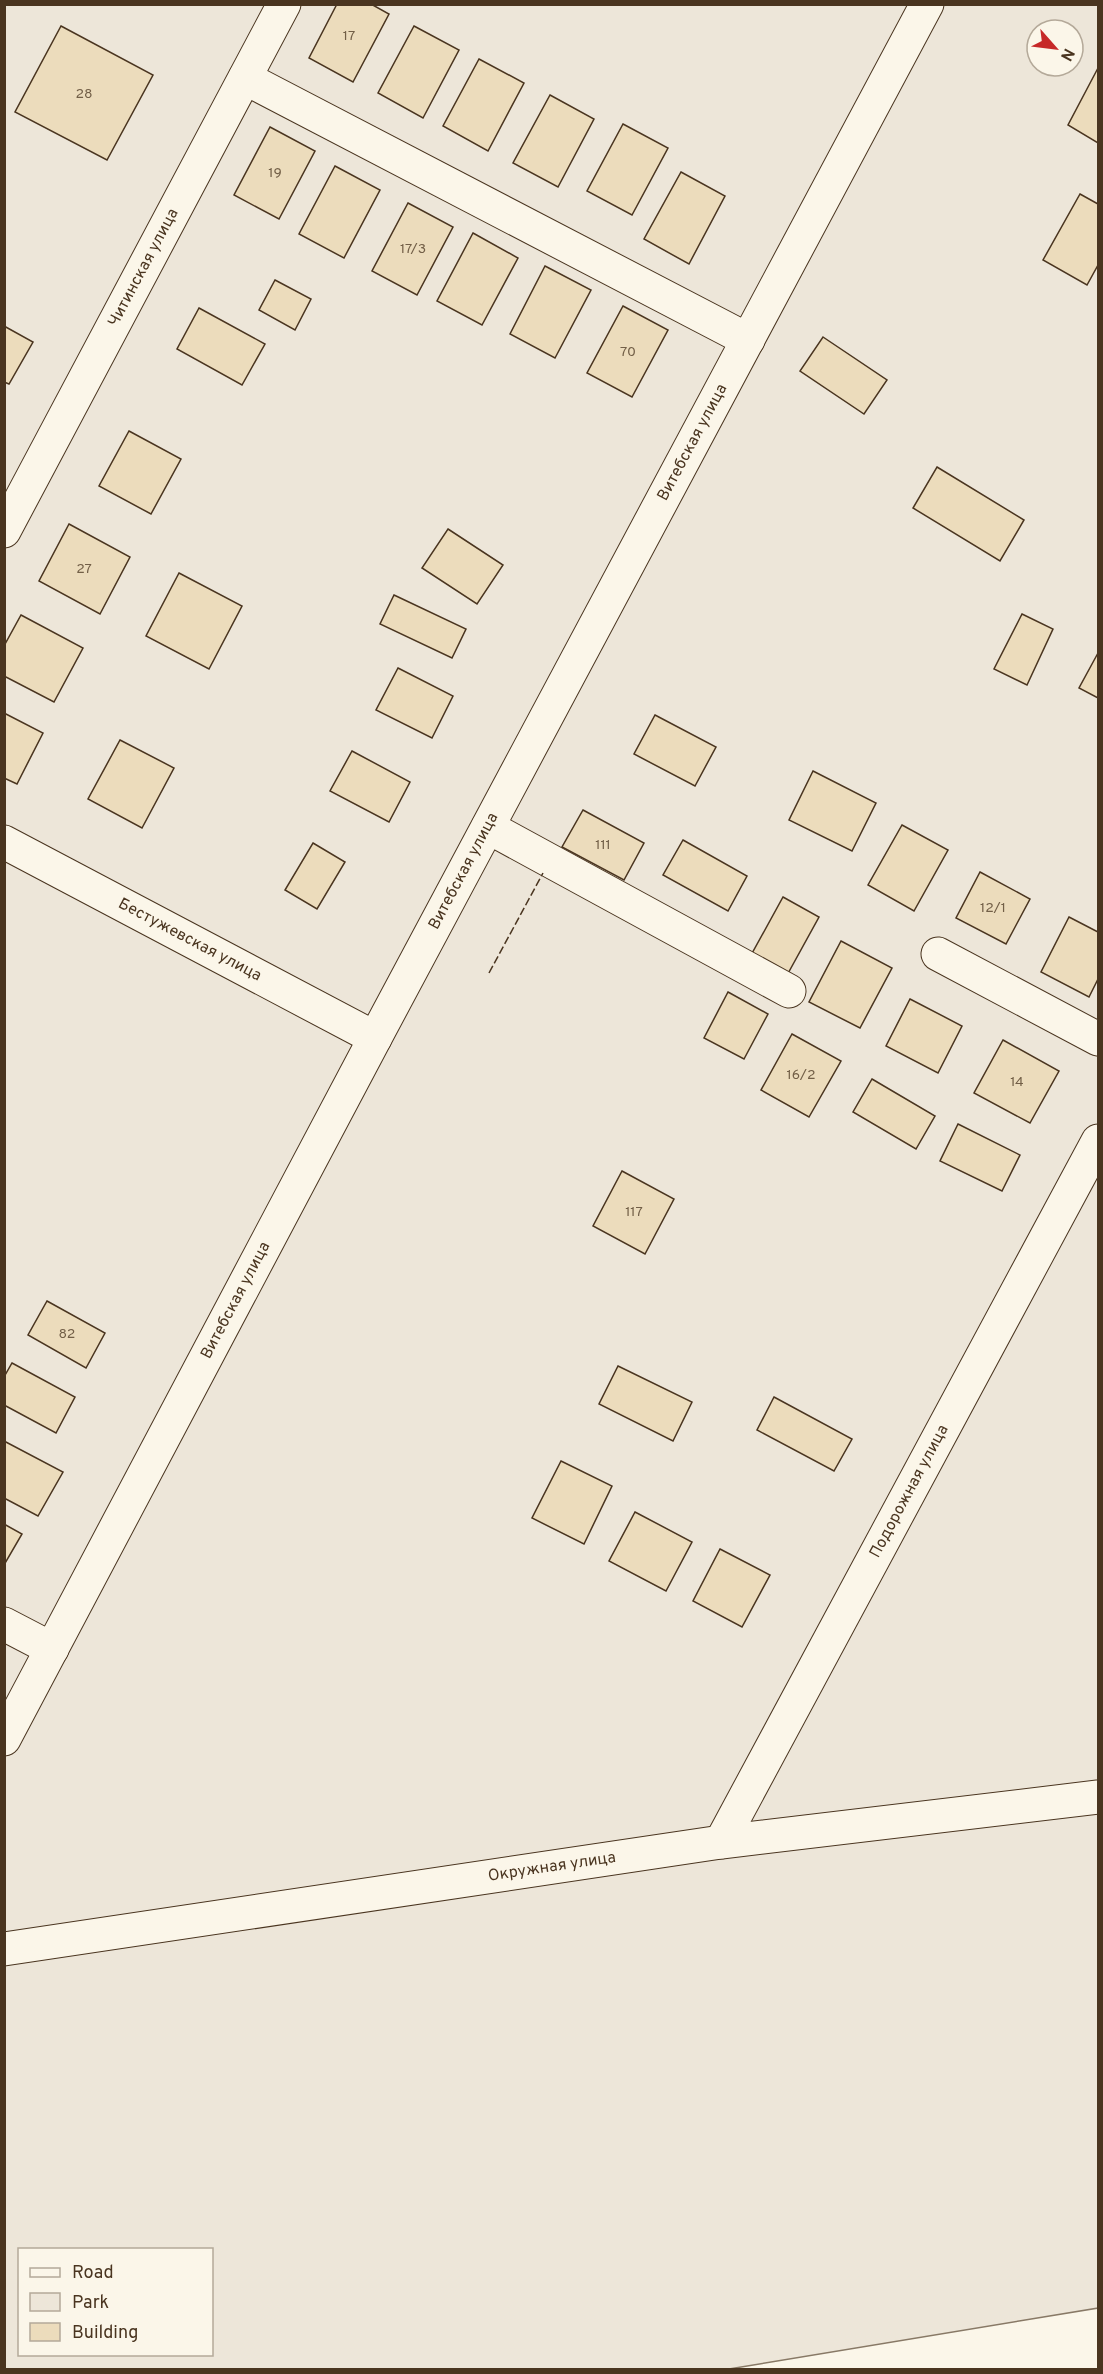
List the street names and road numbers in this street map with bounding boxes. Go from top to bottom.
street label: Читинская улица [104,205,183,331]
street label: Витебская улица [653,381,732,505]
street label: Витебская улица [425,809,503,933]
street label: Бестужевская улица [115,894,265,986]
street label: Витебская улица [197,1239,275,1363]
street label: Подорожная улица [866,1421,953,1562]
street label: Окружная улица [487,1848,617,1887]

